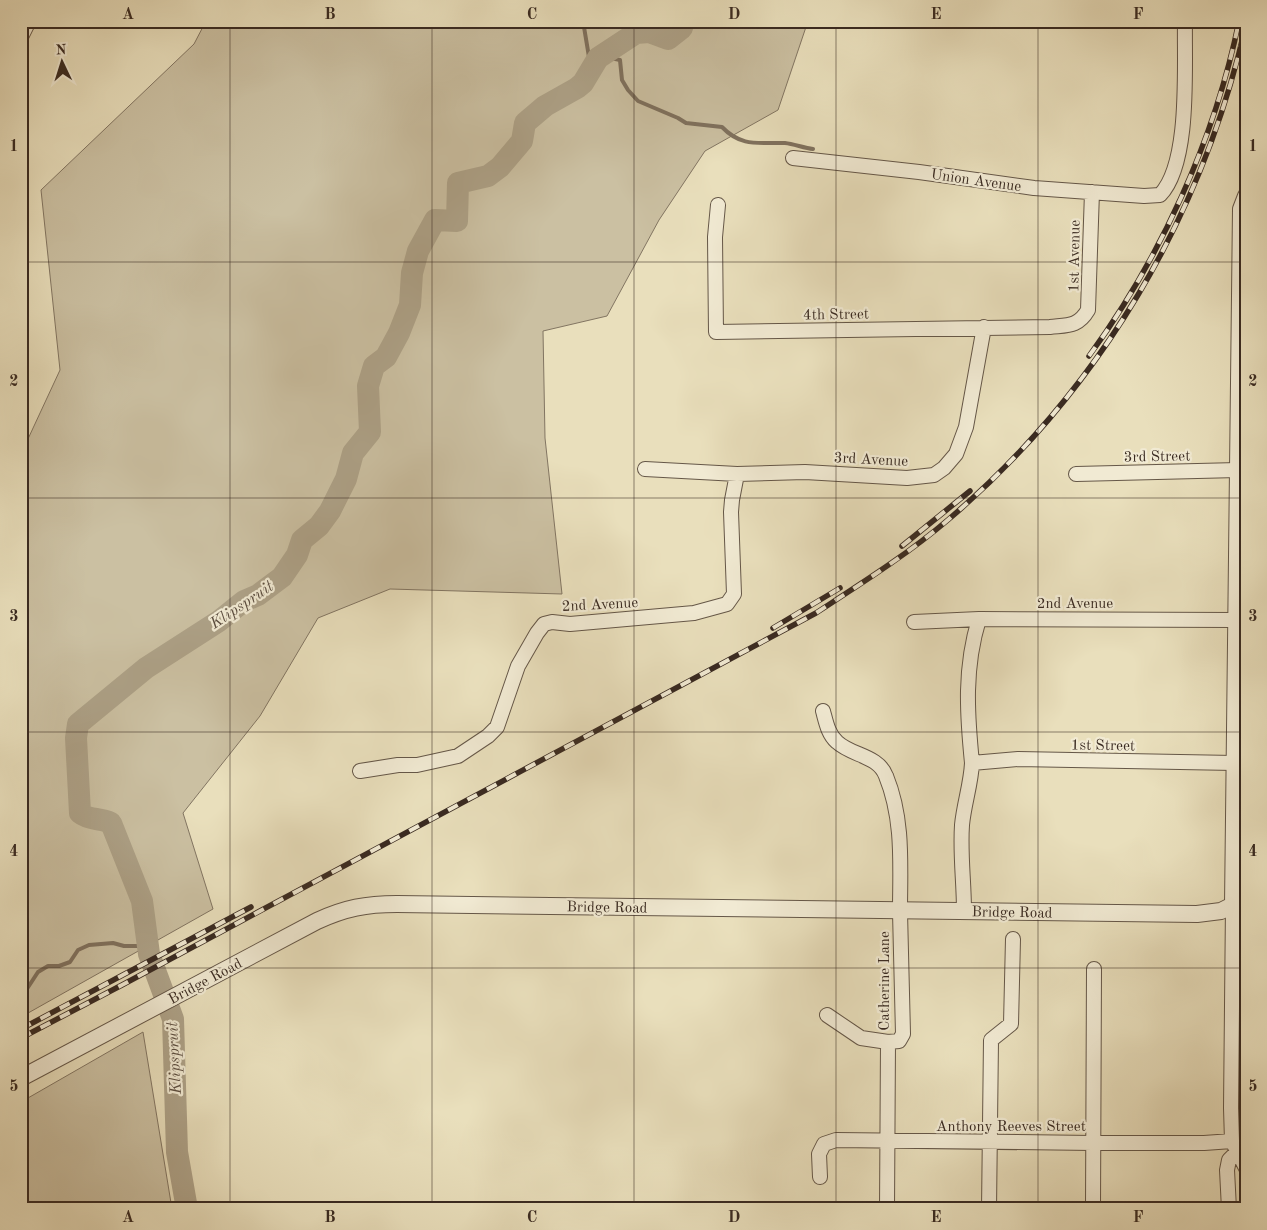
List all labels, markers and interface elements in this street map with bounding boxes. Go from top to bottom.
text: A [122,7,134,23]
text: B [324,7,336,23]
text: C [527,7,537,23]
text: D [728,7,740,23]
text: E [930,7,942,23]
text: F [1133,7,1144,23]
north arrow [38,38,88,88]
text: N [55,43,67,57]
text: 1 [9,139,19,155]
text: 1 [1248,139,1258,155]
street label: Union Avenue [930,168,1022,195]
street label: 1st Avenue [1067,220,1084,292]
street label: 4th Street [803,307,869,324]
text: 2 [9,374,19,390]
text: 2 [1248,374,1258,390]
street label: 3rd Street [1124,449,1190,466]
street label: 3rd Avenue [833,451,909,470]
water label: Klipspruit [207,578,277,633]
street label: 2nd Avenue [561,596,639,615]
street label: 2nd Avenue [1037,597,1113,612]
text: 3 [9,609,19,625]
text: 3 [1248,609,1258,625]
street label: 1st Street [1071,738,1135,755]
text: 4 [9,844,19,860]
text: 4 [1248,844,1258,860]
street label: Bridge Road [566,900,648,917]
street label: Bridge Road [971,905,1053,922]
street label: Catherine Lane [878,931,893,1031]
street label: Bridge Road [166,957,245,1008]
water label: Klipspruit [165,1020,185,1096]
text: 5 [9,1079,19,1095]
text: 5 [1248,1079,1258,1095]
street label: Anthony Reeves Street [936,1120,1086,1135]
text: A [122,1210,134,1226]
text: B [324,1210,336,1226]
text: C [527,1210,537,1226]
text: D [728,1210,740,1226]
text: E [930,1210,942,1226]
text: F [1133,1210,1144,1226]

